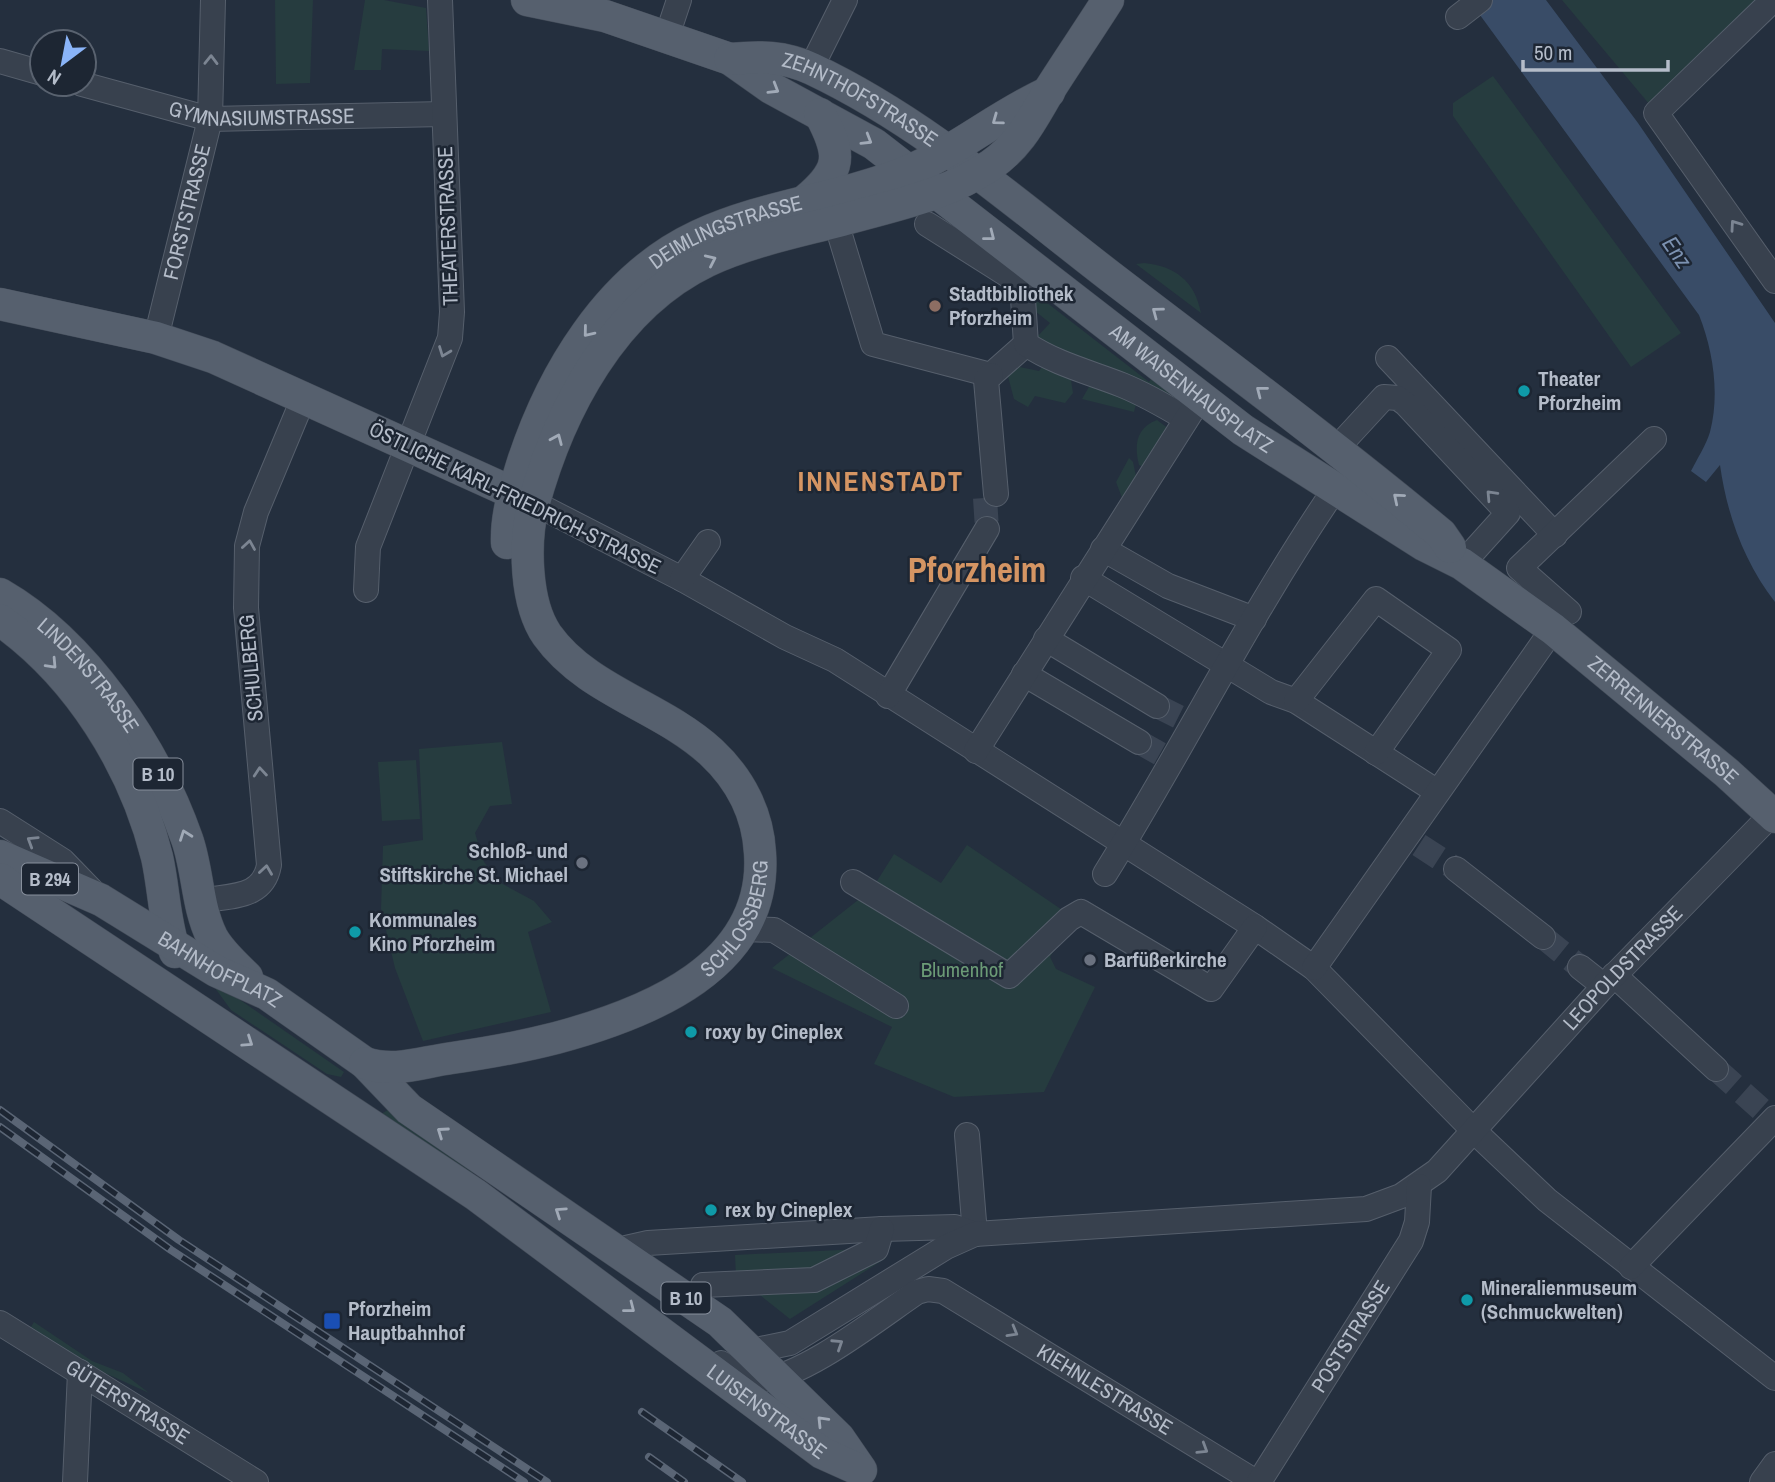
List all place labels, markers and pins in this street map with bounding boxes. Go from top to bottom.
place label: Stadtbibliothek Pforzheim [949,279,1074,332]
marker: Stadtbibliothek Pforzheim [927,298,943,314]
place label: Theater Pforzheim [1538,364,1621,417]
marker: Theater Pforzheim [1516,383,1532,399]
place label: Schloß- und Stiftskirche St. Michael [379,836,568,889]
marker: Schloß- und Stiftskirche St. Michael [574,855,590,871]
place label: Kommunales Kino Pforzheim [369,905,495,958]
marker: Kommunales Kino Pforzheim [347,924,363,940]
place label: Barfüßerkirche [1104,945,1227,974]
marker: Barfüßerkirche [1082,952,1098,968]
place label: roxy by Cineplex [705,1017,843,1046]
marker: roxy by Cineplex [683,1024,699,1040]
place label: rex by Cineplex [725,1195,853,1224]
marker: rex by Cineplex [703,1202,719,1218]
place label: Mineralienmuseum (Schmuckwelten) [1481,1273,1637,1326]
marker: Mineralienmuseum (Schmuckwelten) [1459,1292,1475,1308]
place label: Pforzheim Hauptbahnhof [348,1294,465,1347]
marker: Pforzheim Hauptbahnhof [322,1311,342,1331]

